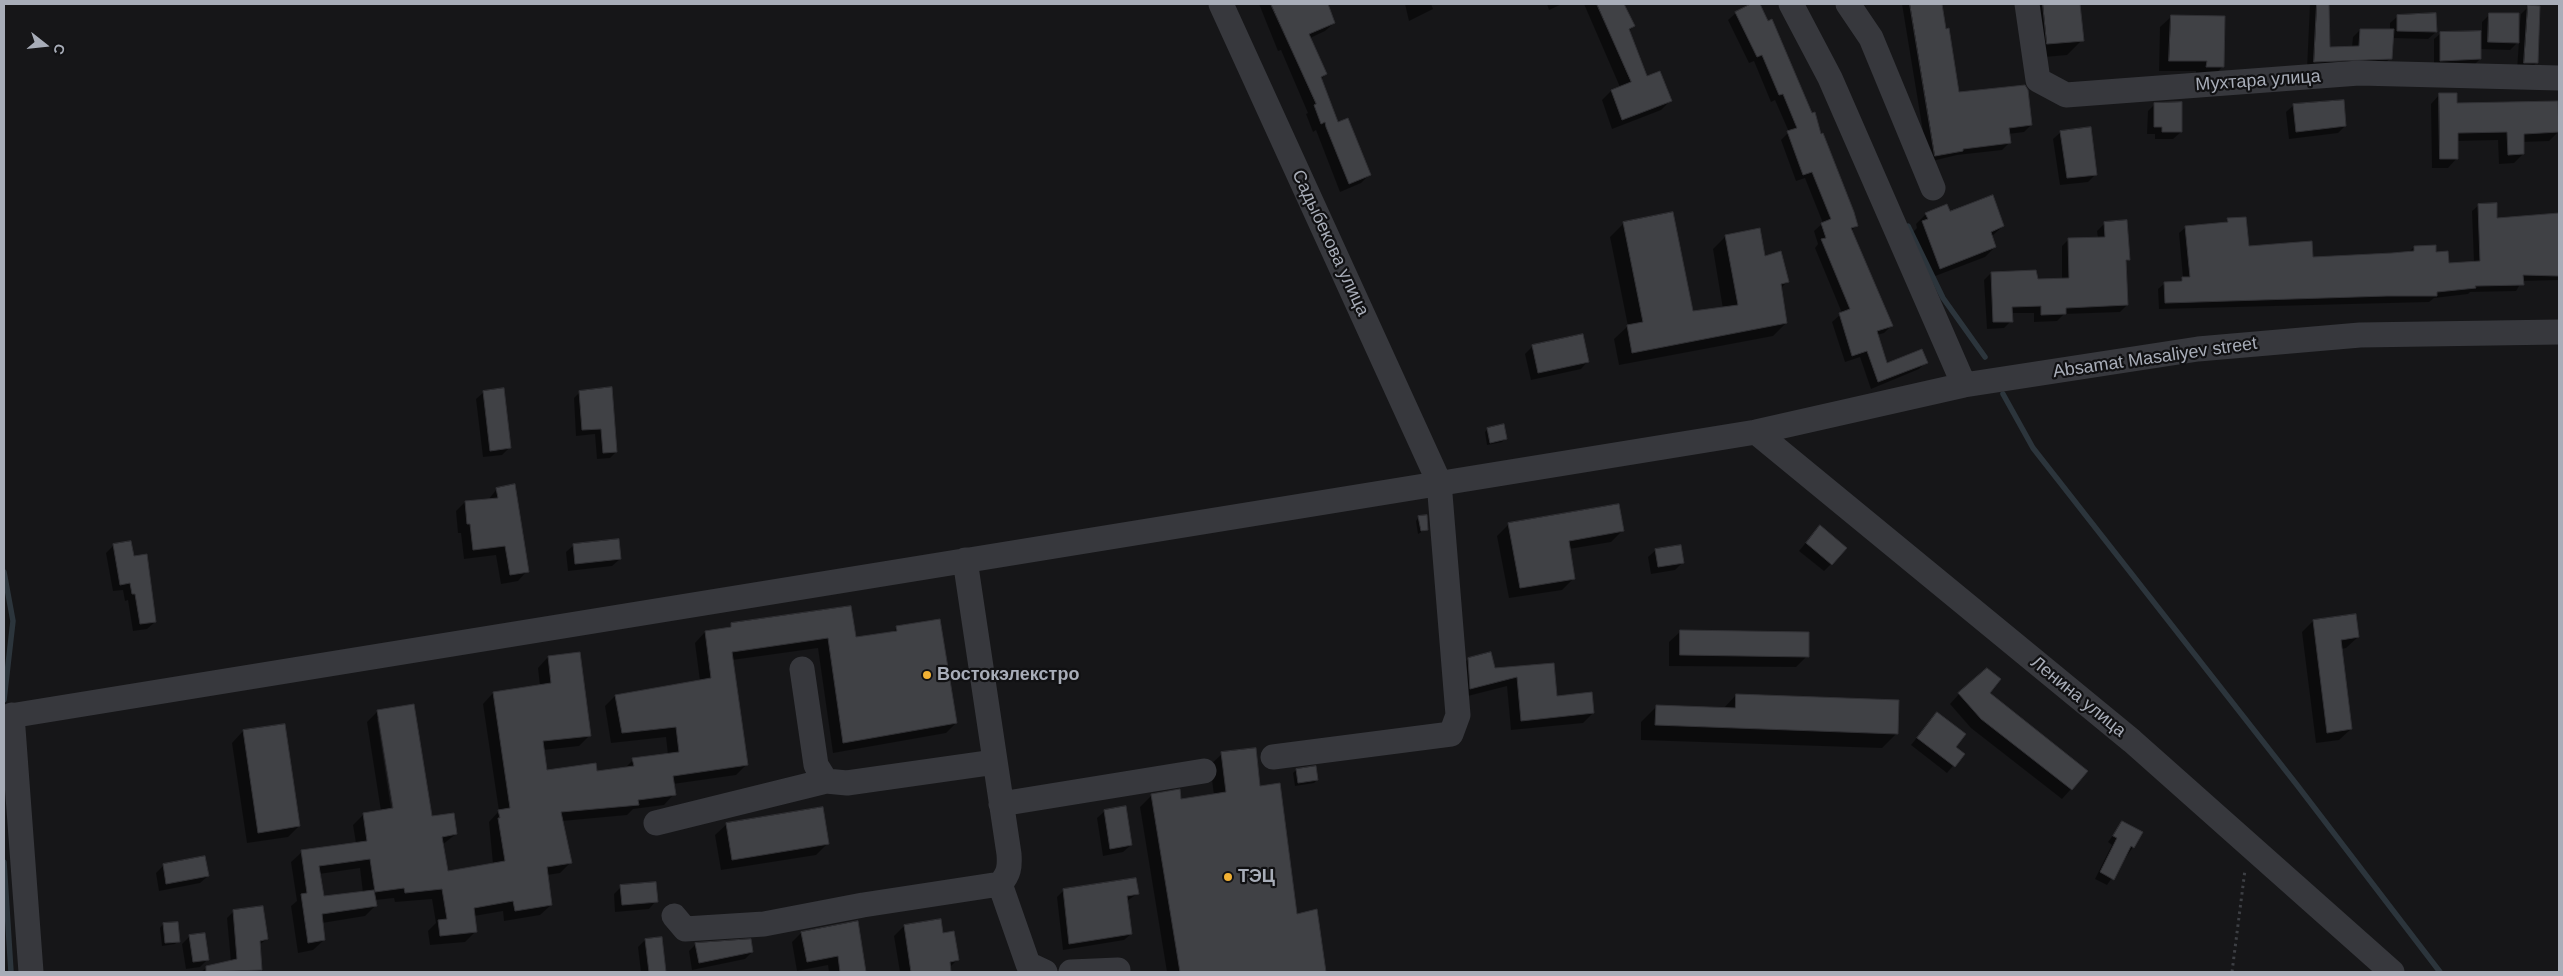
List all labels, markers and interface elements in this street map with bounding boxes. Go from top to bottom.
north arrow [20,20,70,70]
text: С [50,42,69,56]
street label: Мухтара улица [2195,66,2321,96]
street label: Садыбекова улица [1287,167,1373,319]
street label: Absamat Masaliyev street [2051,333,2259,383]
street label: Ленина улица [2026,652,2130,742]
place label: Востокэлекстро [937,664,1079,686]
marker: Востокэлекстро [921,669,933,681]
place label: ТЭЦ [1238,866,1275,888]
marker: ТЭЦ [1222,871,1234,883]

